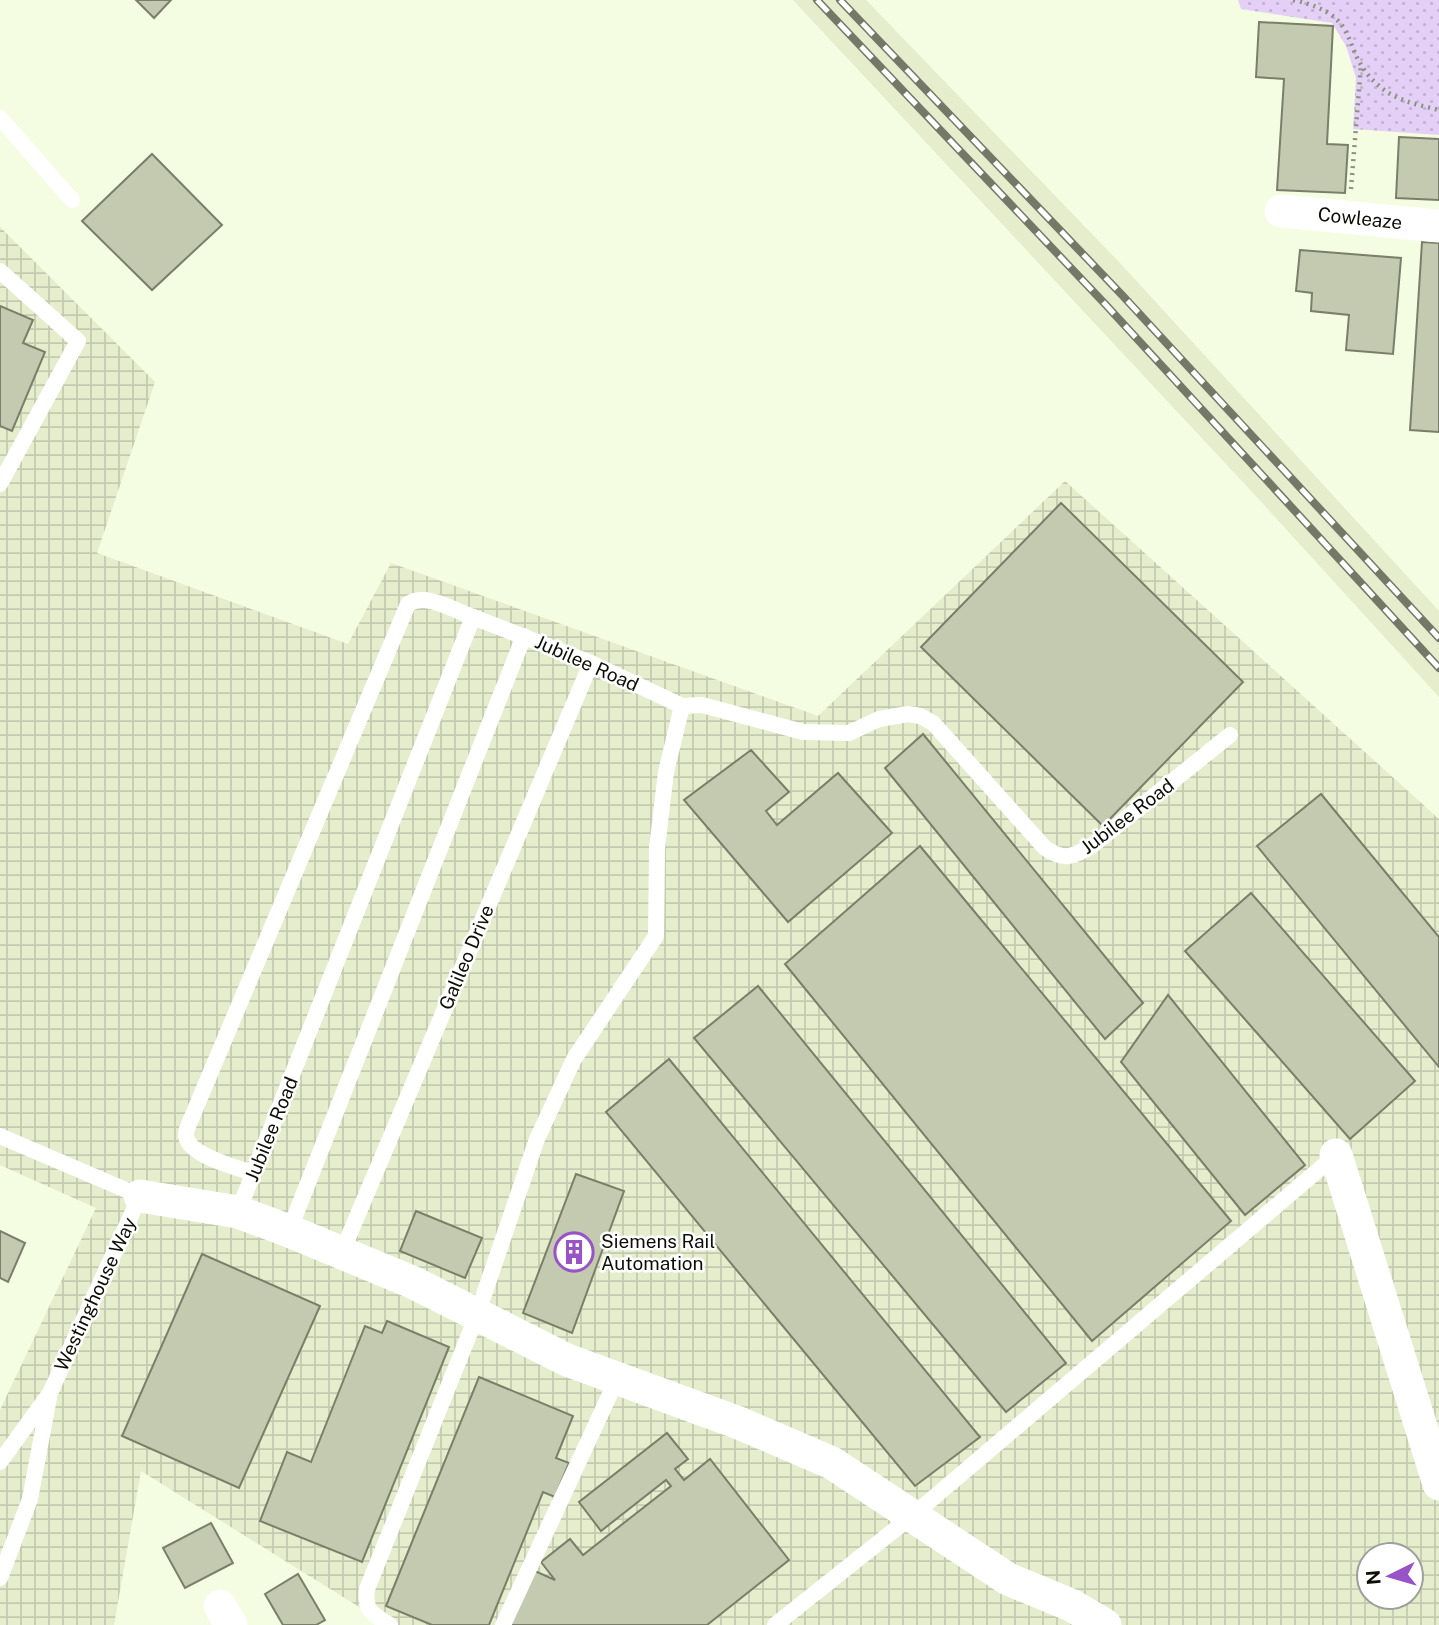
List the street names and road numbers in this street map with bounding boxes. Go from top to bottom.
street label: Cowleaze [1317,203,1403,233]
street label: Jubilee Road [532,630,642,696]
street label: Jubilee Road [1076,774,1178,858]
street label: Galileo Drive [434,901,498,1013]
street label: Jubilee Road [240,1073,302,1185]
street label: Westinghouse Way [50,1214,140,1374]

